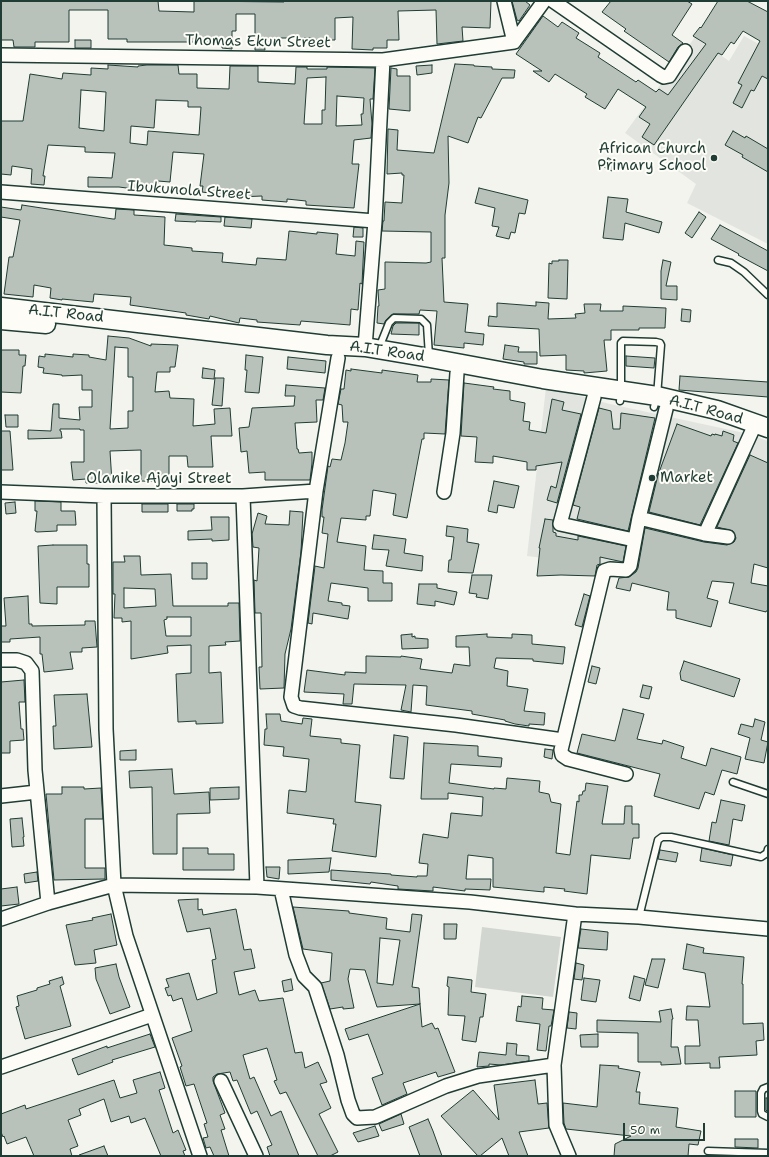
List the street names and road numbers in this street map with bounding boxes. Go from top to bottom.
street label: Thomas Ekun Street [185,32,331,52]
street label: Ibukunola Street [127,178,251,204]
street label: A.I.T Road [27,301,105,327]
street label: A.I.T Road [348,338,426,366]
street label: A.I.T Road [667,391,745,429]
street label: Olanike Ajayi Street [86,470,232,488]

